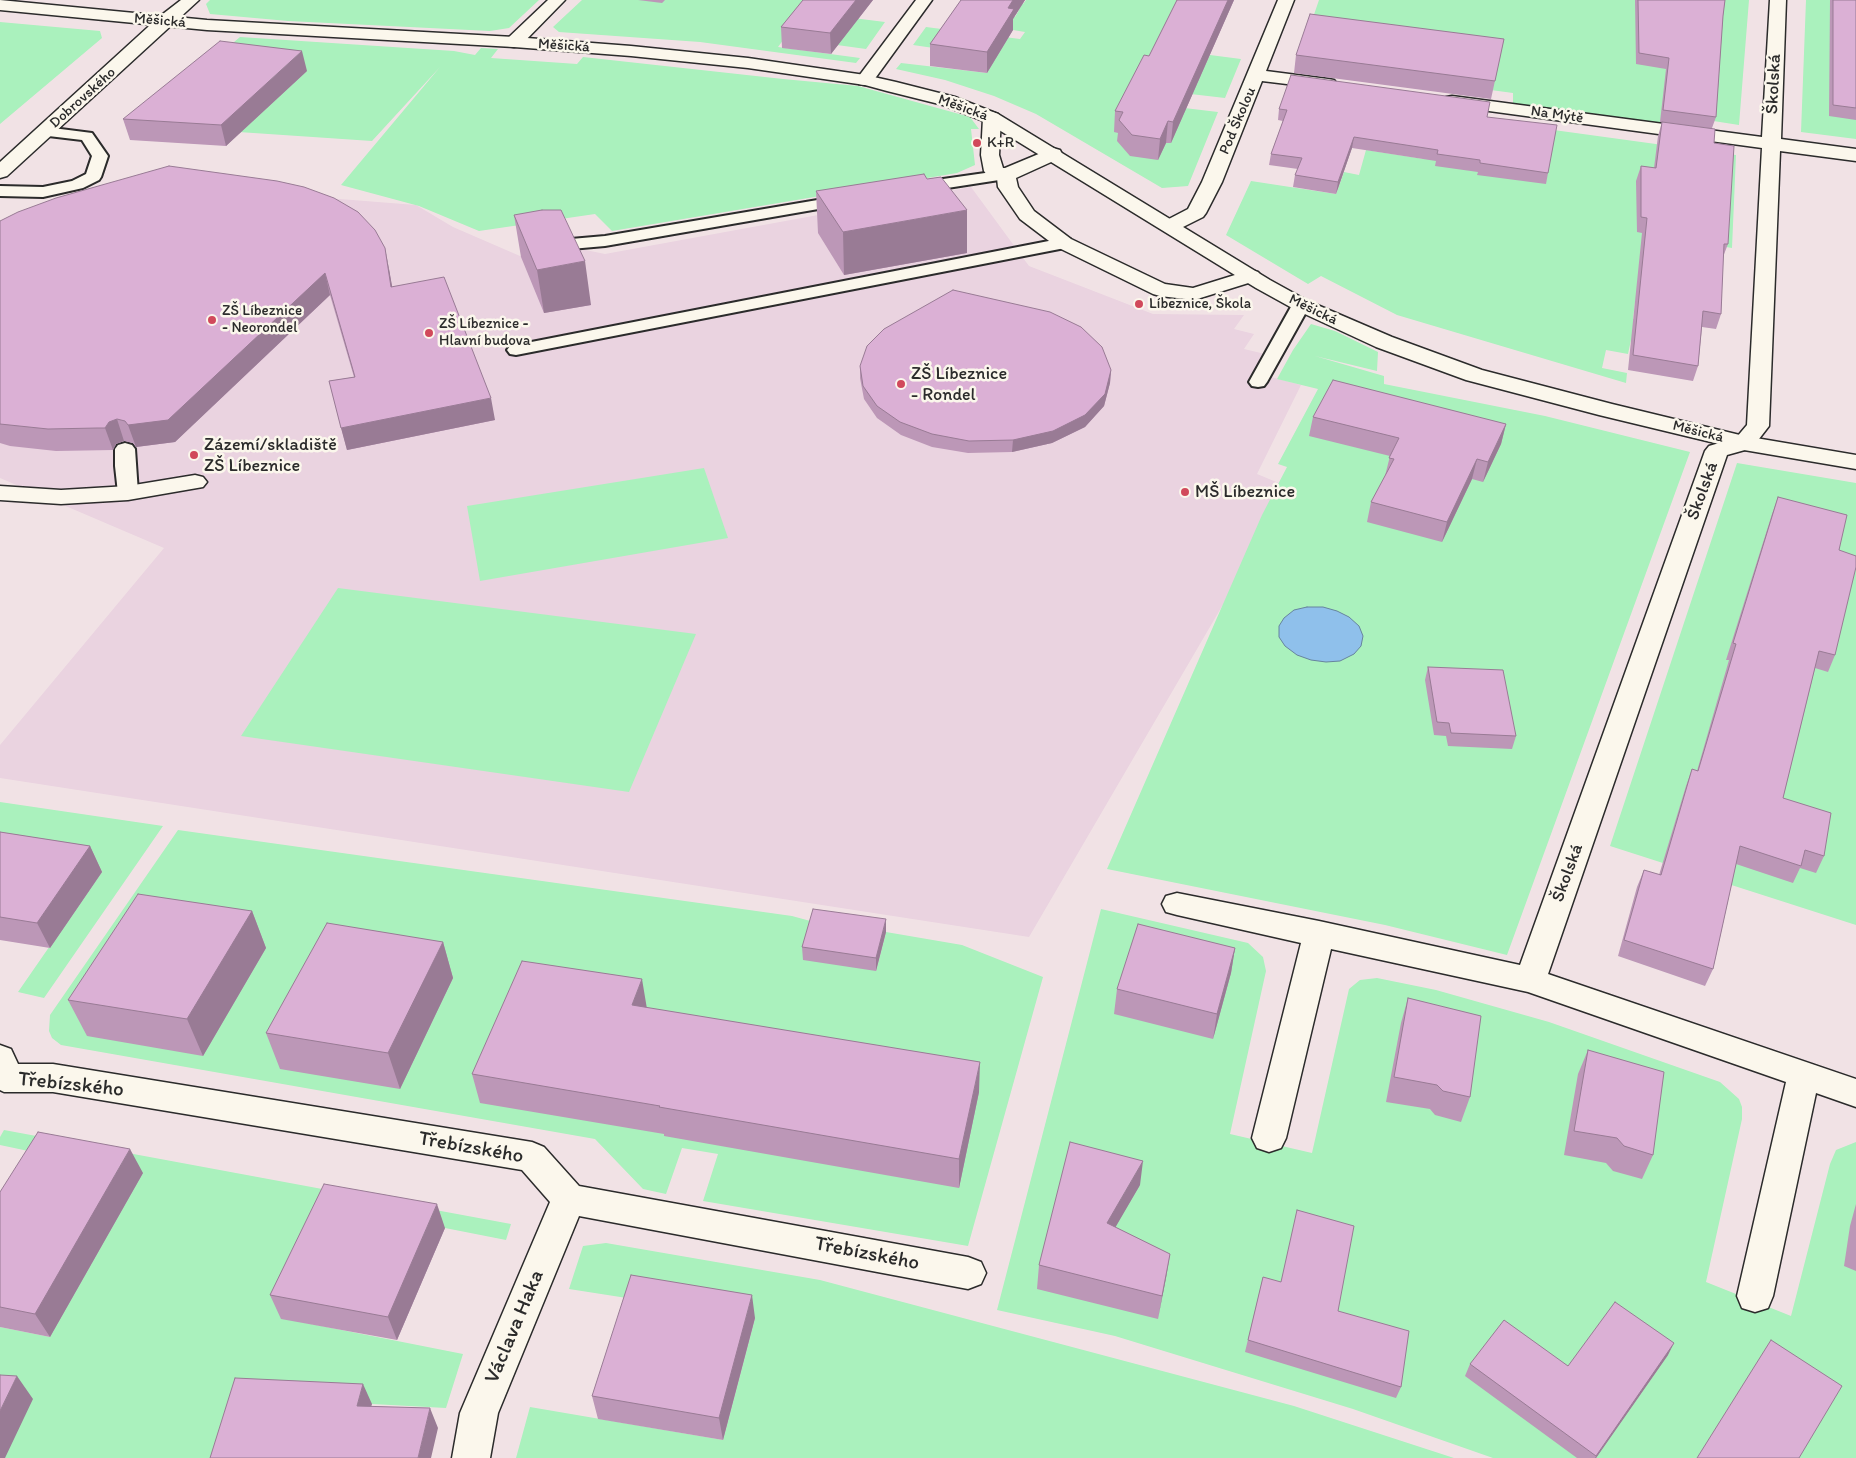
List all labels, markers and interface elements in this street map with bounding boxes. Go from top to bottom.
street label: Měšická [133,10,187,32]
street label: Měšická [537,35,591,57]
street label: Školská [1762,53,1786,115]
street label: Dobrovského [46,64,120,132]
street label: Pod Školou [1216,85,1260,157]
street label: Měšická [936,91,990,125]
street label: Na Mýtě [1530,102,1584,128]
place label: K+R [987,134,1014,152]
marker: K+R [971,137,983,149]
street label: Měšická [1286,291,1340,329]
place label: Líbeznice, Škola [1149,295,1251,313]
marker: Líbeznice, Škola [1133,298,1145,310]
place label: ZŠ Líbeznice - Neorondel [222,302,302,337]
marker: ZŠ Líbeznice - Neorondel [206,314,218,326]
place label: ZŠ Líbeznice - Hlavní budova [439,315,531,350]
marker: ZŠ Líbeznice - Hlavní budova [423,327,435,339]
place label: ZŠ Líbeznice - Rondel [911,363,1007,406]
marker: ZŠ Líbeznice - Rondel [895,378,907,390]
street label: Měšická [1671,417,1725,447]
place label: Zázemí/skladiště ZŠ Líbeznice [204,434,337,476]
marker: Zázemí/skladiště ZŠ Líbeznice [188,449,200,461]
street label: Školská [1683,459,1723,523]
place label: MŠ Líbeznice [1195,481,1295,503]
marker: MŠ Líbeznice [1179,486,1191,498]
street label: Školská [1548,841,1588,905]
street label: Třebízského [17,1067,125,1103]
street label: Třebízského [416,1126,526,1170]
street label: Třebízského [812,1231,922,1277]
street label: Václava Haka [480,1267,550,1387]

